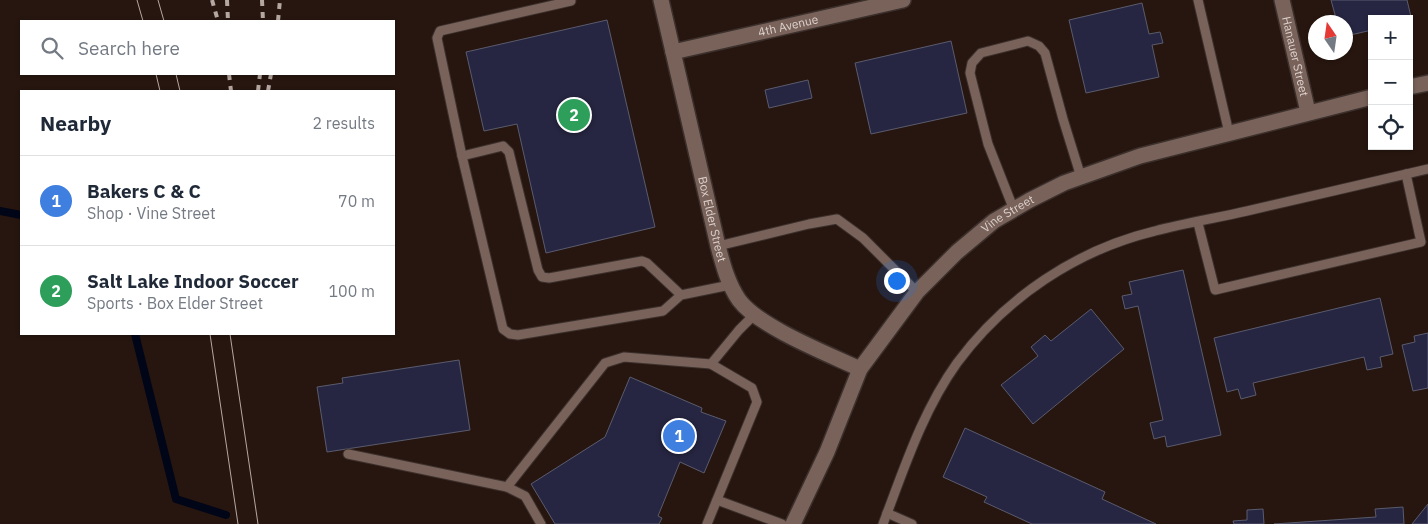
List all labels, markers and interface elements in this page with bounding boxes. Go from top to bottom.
street label: 4th Avenue [756,11,820,40]
street label: Hanauer Street [1279,15,1312,98]
north arrow [1308,15,1353,60]
map controls [1368,15,1413,150]
button: + [1368,15,1413,60]
search box [20,20,395,75]
icon: search [38,34,66,62]
text: Search here [78,36,180,60]
button: − [1368,60,1413,105]
pin: 2 [558,96,590,134]
button: locate [1368,105,1413,150]
text: Nearby [40,109,111,137]
text: 2 results [312,113,375,133]
street label: Box Elder Street [695,175,730,264]
text: Bakers C & C [87,179,201,203]
text: 1 [51,191,61,211]
text: 70 m [338,191,375,211]
street label: Vine Street [978,191,1036,236]
text: Shop · Vine Street [87,203,216,223]
your location [884,268,910,294]
text: Salt Lake Indoor Soccer [87,269,299,293]
text: 2 [51,281,61,301]
text: 100 m [328,281,375,301]
text: Sports · Box Elder Street [87,293,263,313]
pin: 1 [663,417,695,455]

